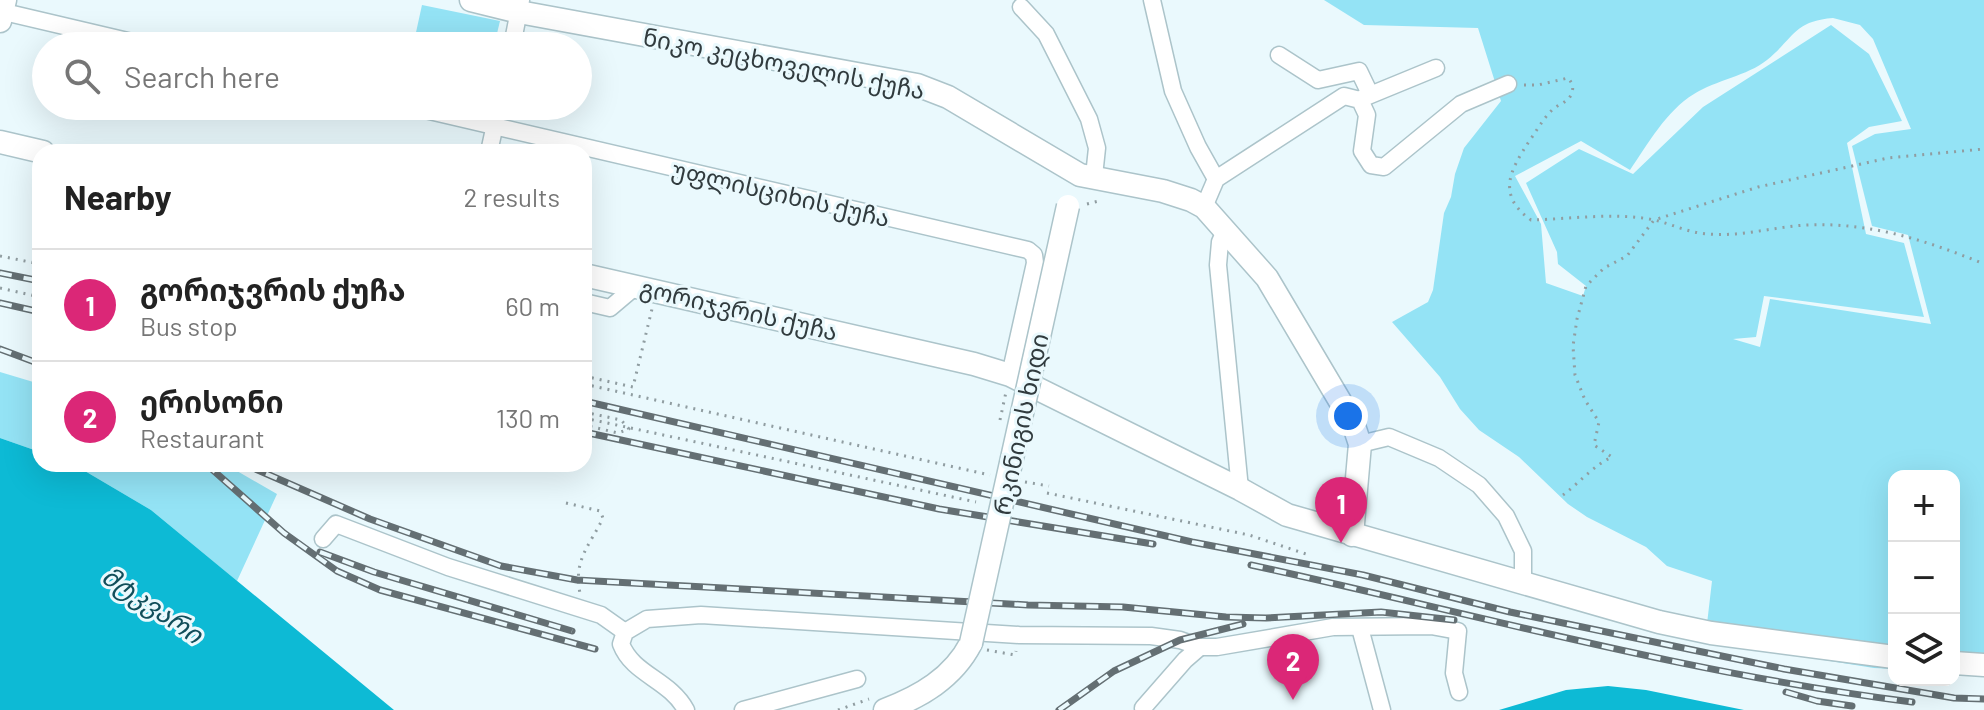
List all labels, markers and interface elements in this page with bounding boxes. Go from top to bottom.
street label: ნიკო კეცხოველის ქუჩა [641,21,927,106]
search box [32,32,592,120]
icon: search [60,54,104,98]
text: Search here [124,58,280,94]
street label: უფლისციხის ქუჩა [669,154,893,233]
text: Nearby [64,176,172,217]
text: 2 results [464,181,560,212]
text: გორიჯვრის ქუჩა [140,271,406,307]
street label: გორიჯვრის ქუჩა [637,272,841,347]
text: 1 [85,290,95,321]
text: 60 m [505,290,560,321]
text: Bus stop [140,310,238,341]
street label: რკინიგის ხიდი [987,331,1054,518]
text: ერისონი [140,383,284,419]
your location [1328,396,1368,436]
text: 2 [83,402,97,433]
text: 130 m [496,402,560,433]
text: Restaurant [140,422,265,453]
map controls [1888,470,1960,686]
button: + [1888,470,1960,542]
pin: 1 [1315,477,1367,543]
button: − [1888,542,1960,614]
water label: მტკვარი [96,559,210,651]
button: layers [1888,614,1960,686]
pin: 2 [1267,634,1319,700]

